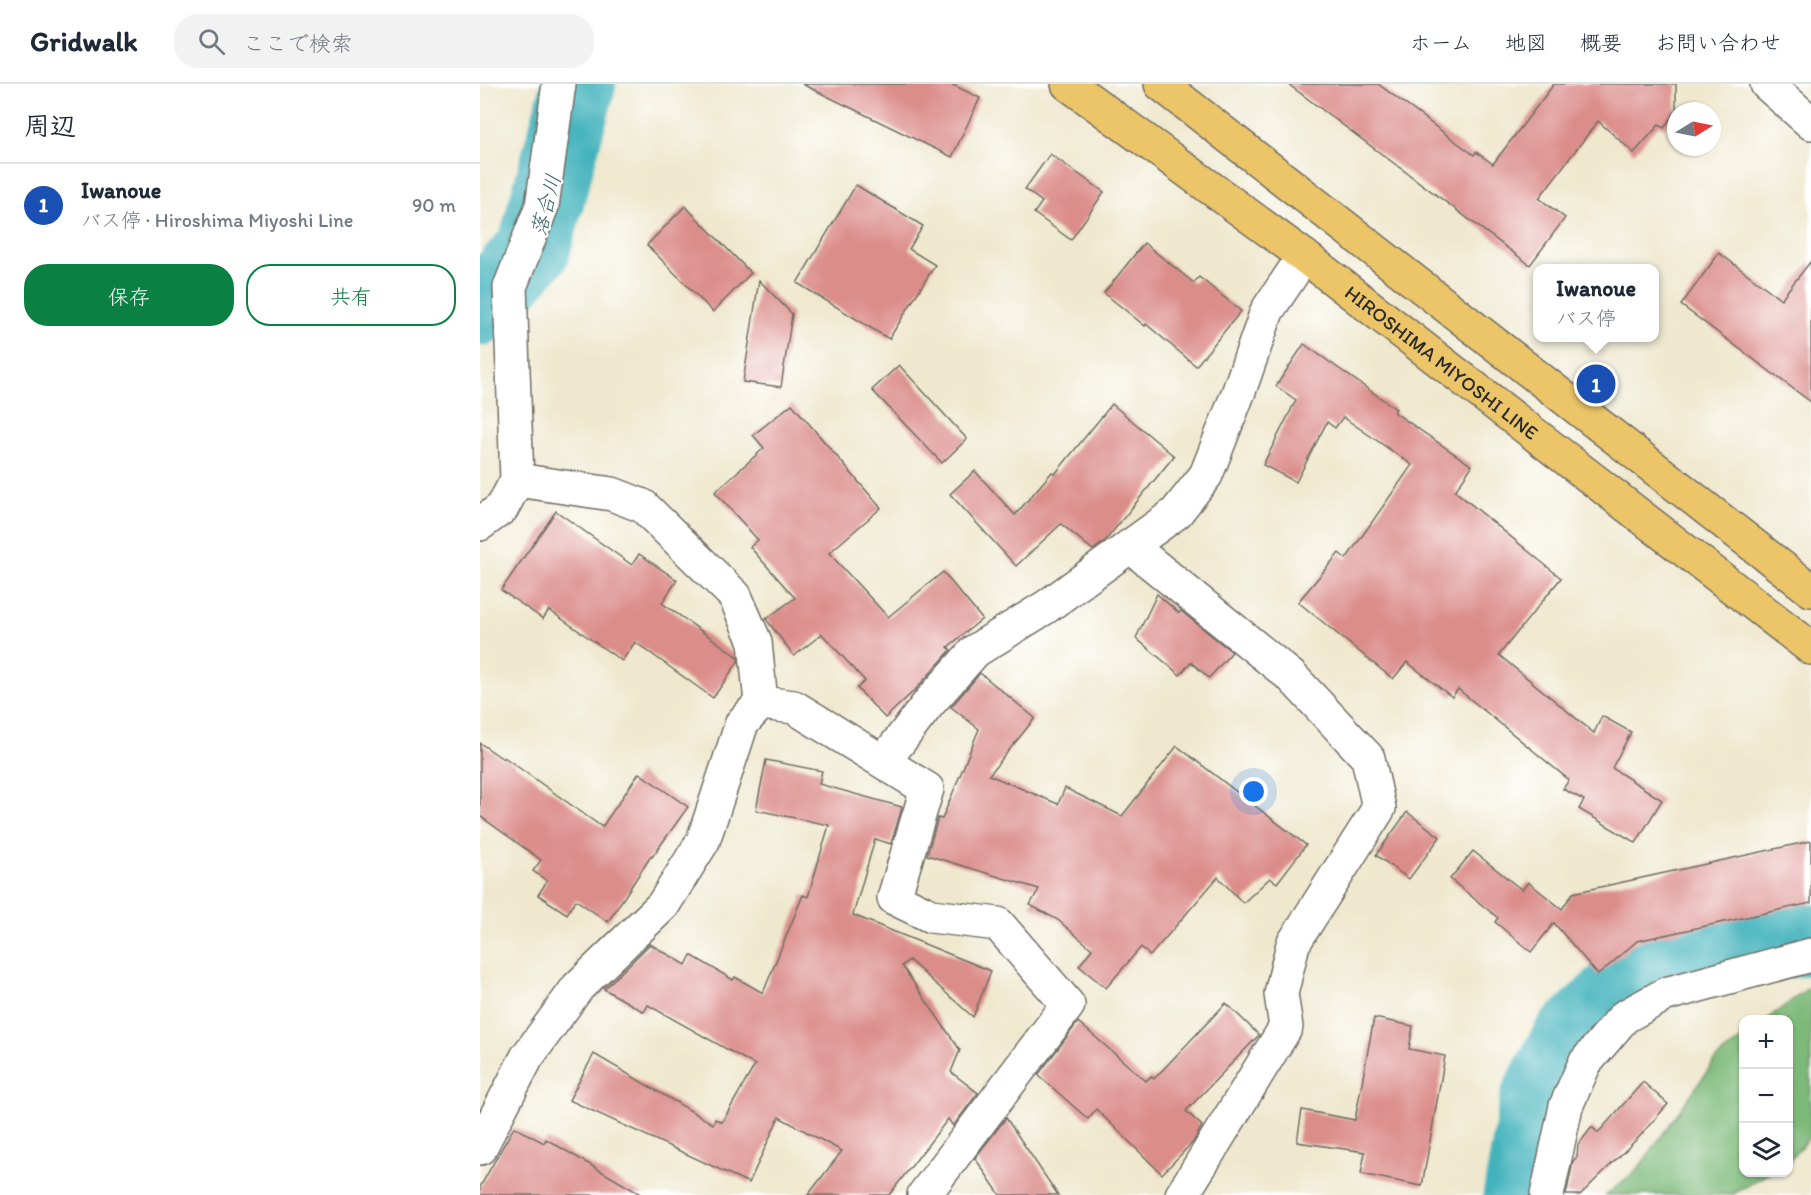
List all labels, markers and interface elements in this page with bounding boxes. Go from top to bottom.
search box [174,14,594,68]
text: Gridwalk [30,24,138,58]
icon: search [195,25,228,58]
text: ここで検索 [243,30,353,57]
text: ホーム [1410,30,1472,55]
text: 地図 [1505,30,1547,55]
text: 概要 [1580,30,1622,55]
text: お問い合わせ [1655,30,1781,55]
north arrow [1667,102,1721,156]
text: 周辺 [24,110,76,142]
water label: 落合川 [525,171,566,239]
text: Iwanoue [81,177,161,204]
text: 1 [39,193,48,217]
text: 90 m [412,193,456,217]
text: バス停 · Hiroshima Miyoshi Line [81,208,354,232]
button: 保存 [24,264,234,326]
button: 共有 [246,264,456,326]
popup [1533,264,1659,342]
text: Iwanoue [1556,275,1636,302]
street label: HIROSHIMA MIYOSHI LINE [1340,280,1543,445]
text: バス停 [1556,306,1616,330]
pin: 1 [1576,362,1616,406]
your location [1239,777,1268,806]
map controls [1739,1015,1793,1177]
button: + [1739,1015,1793,1069]
button: − [1739,1069,1793,1123]
button: layers [1739,1123,1793,1177]

